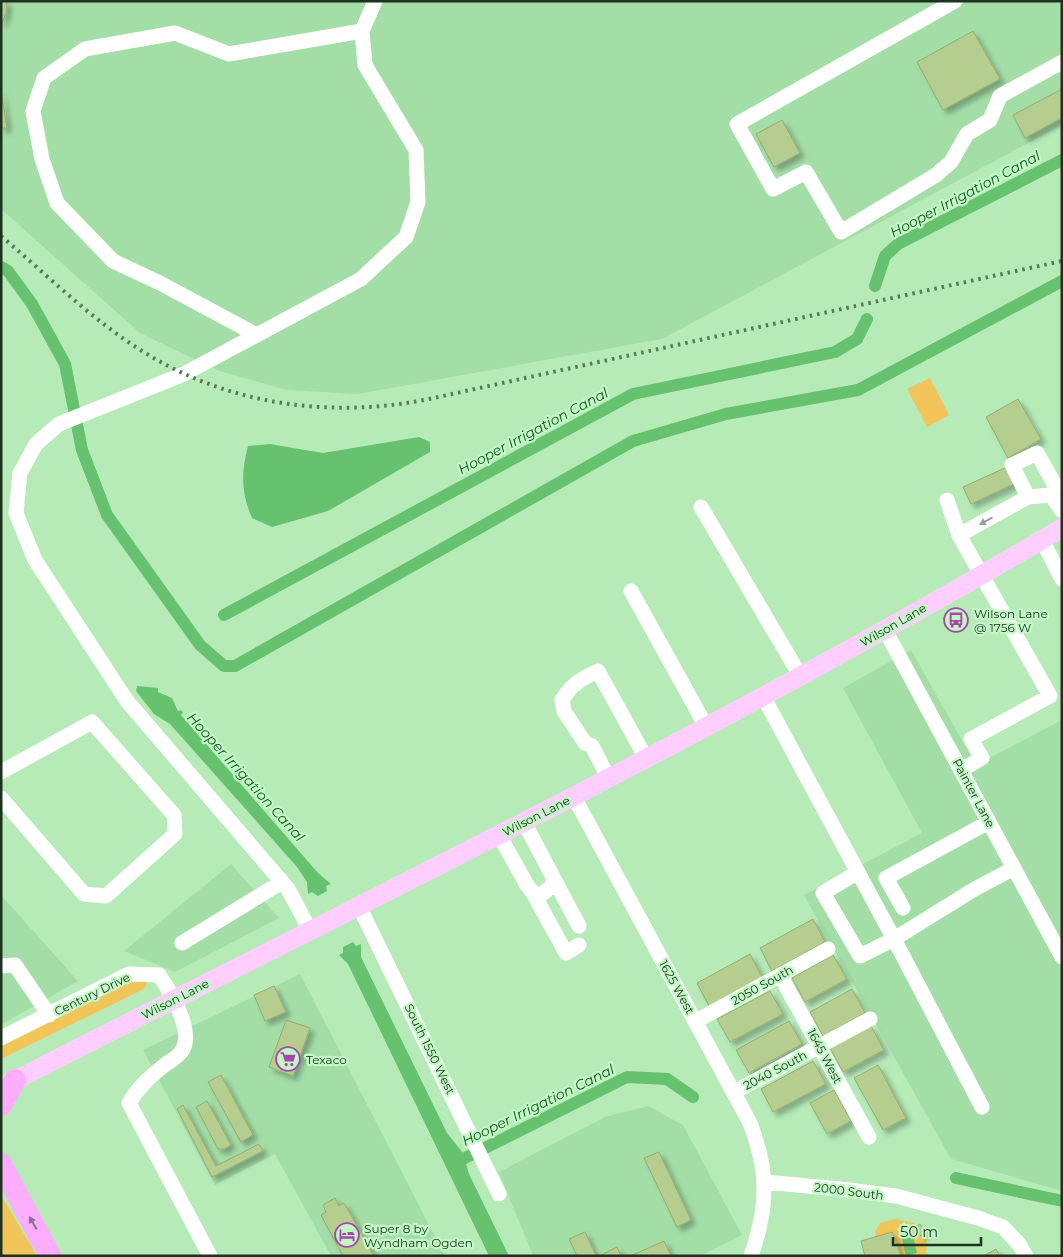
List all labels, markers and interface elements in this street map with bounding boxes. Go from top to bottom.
water label: Hooper Irrigation Canal [887,147,1043,241]
water label: Hooper Irrigation Canal [455,384,611,478]
one-way arrow [979,516,992,525]
street label: Wilson Lane [857,600,929,650]
place label: Wilson Lane @ 1756 W [974,606,1048,635]
bus stop icon: Wilson Lane @ 1756 W [943,607,969,633]
water label: Hooper Irrigation Canal [183,709,309,845]
street label: Painter Lane [949,756,999,830]
street label: Wilson Lane [500,793,572,839]
street label: 1625 West [656,958,698,1017]
street label: 2050 South [728,962,796,1008]
street label: Century Drive [52,969,132,1019]
street label: Wilson Lane [139,976,211,1022]
street label: South 1550 West [402,1001,458,1097]
street label: 1645 West [804,1026,846,1086]
supermarket icon: Texaco [275,1046,301,1072]
street label: 2040 South [741,1047,809,1093]
place label: Texaco [306,1052,347,1067]
water label: Hooper Irrigation Canal [459,1060,617,1150]
street label: 2000 South [813,1179,885,1203]
scale bar [893,1214,980,1246]
one-way arrow [29,1217,38,1230]
place label: Super 8 by Wyndham Ogden [364,1221,473,1250]
hotel icon: Super 8 by Wyndham Ogden [334,1222,360,1248]
text: 50 m [900,1222,938,1241]

